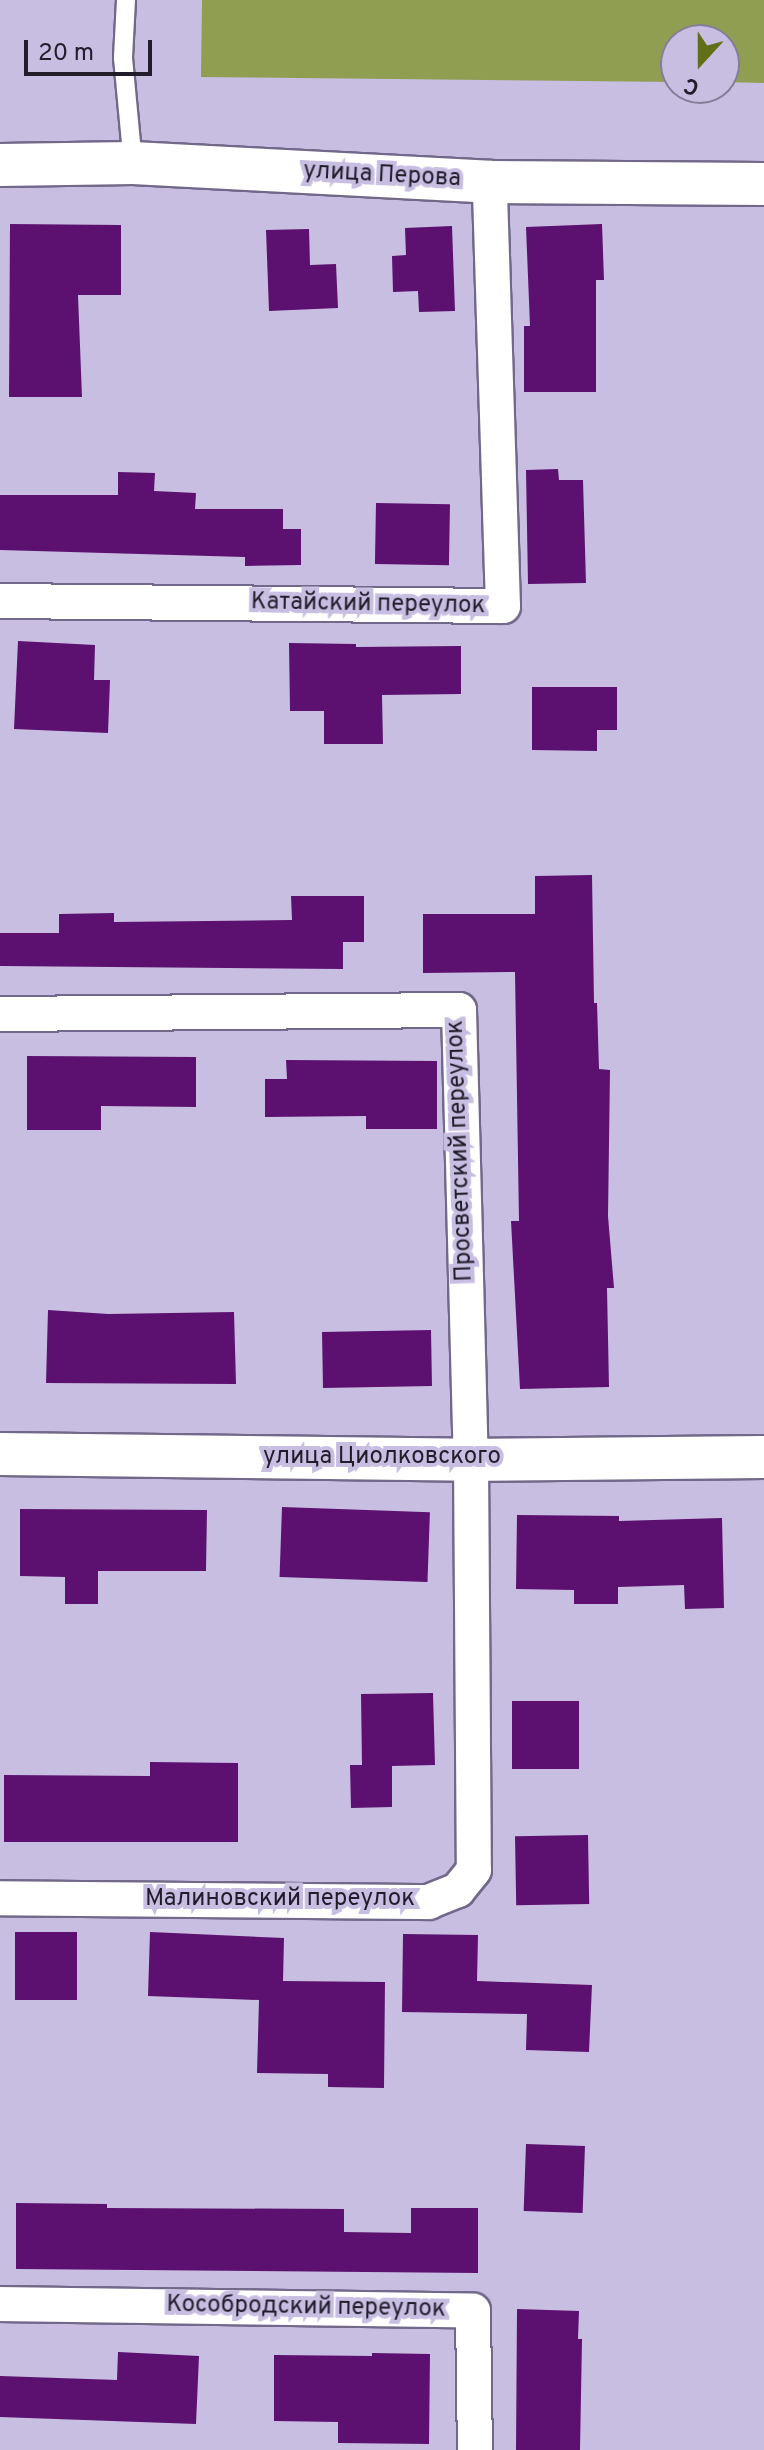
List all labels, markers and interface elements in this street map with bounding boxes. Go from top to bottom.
scale bar [28,24,156,74]
north arrow [660,24,740,104]
text: 20 m [38,39,94,69]
text: С [681,70,703,100]
street label: улица Перова [302,157,462,195]
street label: Катайский переулок [251,589,485,621]
street label: Просветский переулок [442,1020,480,1282]
street label: улица Циолковского [263,1444,501,1472]
street label: Малиновский переулок [145,1886,415,1914]
street label: Кособродский переулок [166,2291,446,2325]

